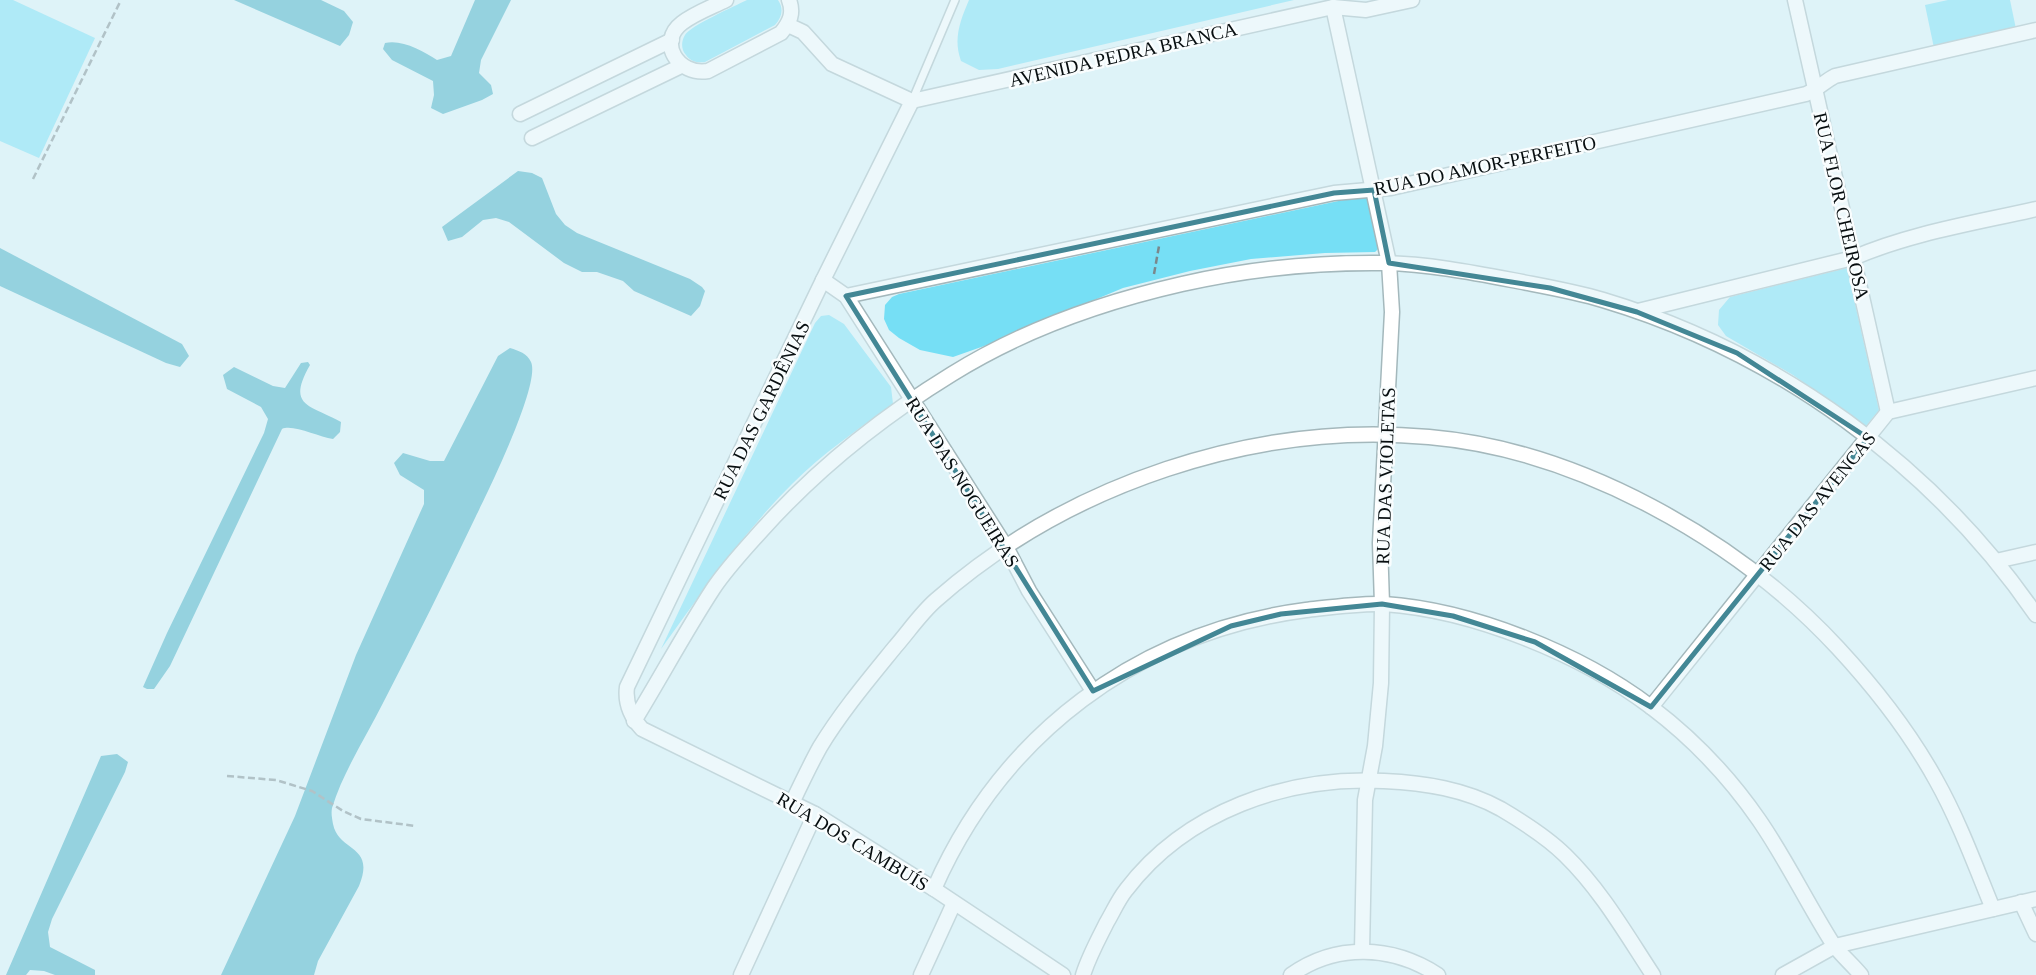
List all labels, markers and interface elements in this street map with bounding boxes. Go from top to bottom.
street label: AVENIDA PEDRA BRANCA [1007,18,1239,91]
street label: RUA FLOR CHEIROSA [1810,110,1873,302]
street label: RUA DO AMOR-PERFEITO [1372,132,1598,199]
street label: RUA DAS GARDÊNIAS [709,317,814,503]
street label: RUA DAS VIOLETAS [1372,387,1399,565]
street label: RUA DAS NOGUEIRAS [902,393,1024,571]
street label: RUA DAS AVENCAS [1755,428,1880,575]
street label: RUA DOS CAMBUÍS [773,788,932,895]

